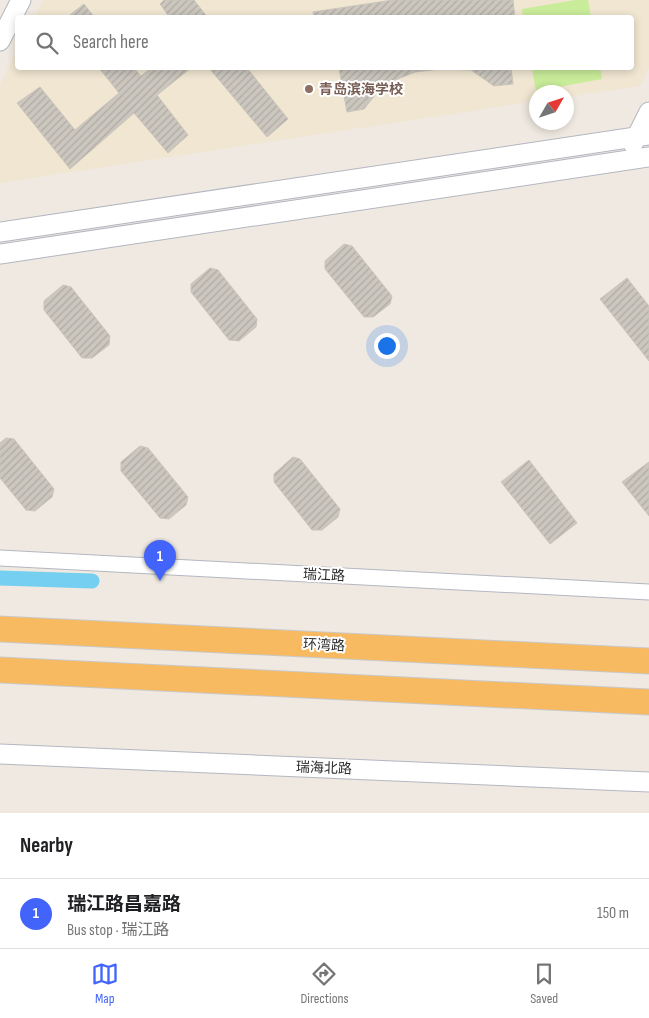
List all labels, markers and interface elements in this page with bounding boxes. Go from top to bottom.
search box [15,15,634,70]
icon: search [33,29,61,57]
text: Search here [73,31,149,54]
place label: 青岛滨海学校 [319,81,403,98]
marker: 青岛滨海学校 [303,83,315,95]
north arrow [529,85,574,130]
your location [374,333,400,359]
pin: 1 [144,540,176,581]
street label: 瑞江路 [303,565,345,585]
street label: 环湾路 [303,635,345,655]
street label: 瑞海北路 [296,759,352,777]
text: Nearby [20,833,73,858]
text: 瑞江路昌嘉路 [67,893,181,916]
text: 1 [33,904,39,923]
text: 150 m [597,904,629,923]
text: Bus stop · 瑞江路 [67,921,169,940]
tab: Map [91,960,119,1007]
tab: Directions [300,960,349,1007]
tab: Saved [530,960,558,1007]

